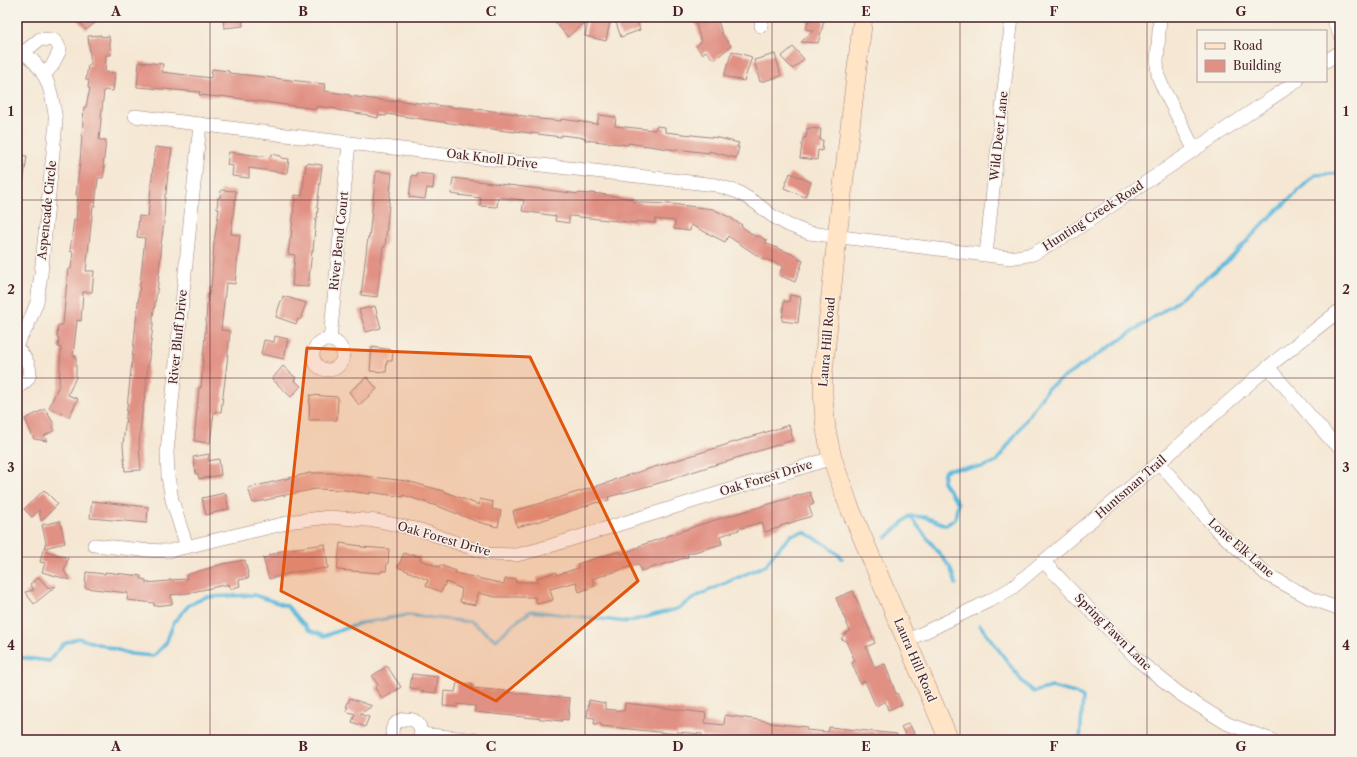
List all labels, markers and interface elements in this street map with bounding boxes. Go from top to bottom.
text: A [110,3,122,19]
text: B [298,3,308,19]
text: C [486,3,496,19]
text: D [672,3,684,19]
text: E [861,3,871,19]
text: F [1050,3,1059,19]
text: G [1235,3,1247,19]
legend [1197,30,1327,82]
text: Road [1233,38,1263,53]
text: Building [1233,58,1281,73]
street label: Wild Deer Lane [986,90,1011,183]
text: 1 [8,103,14,119]
text: 1 [1343,103,1349,119]
street label: Oak Knoll Drive [446,145,539,172]
street label: Aspencade Circle [34,159,59,261]
street label: Hunting Creek Road [1040,177,1146,254]
street label: River Bend Court [326,190,351,291]
text: 2 [7,281,15,297]
text: 2 [1342,281,1350,297]
street label: River Bluff Drive [165,289,190,385]
street label: Laura Hill Road [815,296,838,387]
street label: Huntsman Trail [1092,451,1170,522]
street label: Oak Forest Drive [718,456,814,499]
text: 3 [7,459,15,475]
text: 3 [1342,459,1350,475]
street label: Lone Elk Lane [1205,515,1278,581]
street label: Oak Forest Drive [396,518,493,559]
street label: Spring Fawn Lane [1072,590,1155,673]
street label: Laura Hill Road [891,615,940,705]
text: 4 [7,637,15,653]
text: 4 [1342,637,1350,653]
text: A [110,738,122,754]
text: B [298,738,308,754]
text: C [486,738,496,754]
text: D [672,738,684,754]
text: E [861,738,871,754]
text: F [1050,738,1059,754]
text: G [1235,738,1247,754]

